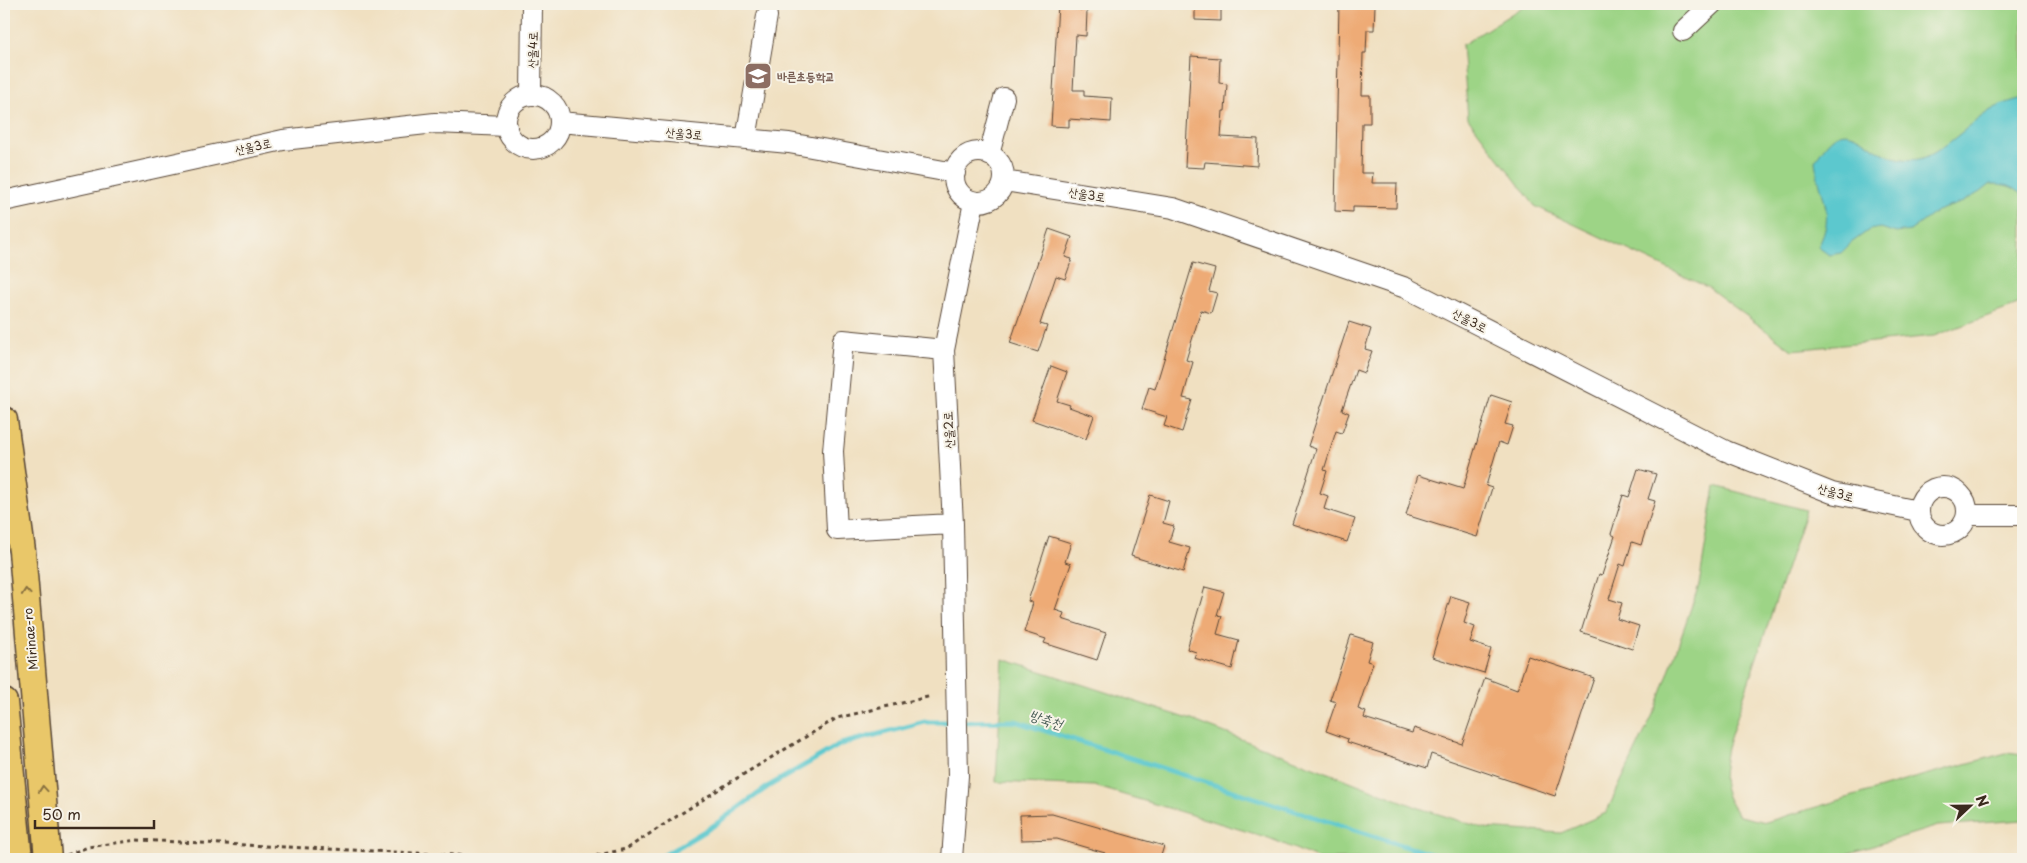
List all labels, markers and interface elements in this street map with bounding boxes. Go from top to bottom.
street label: 산울4로 [523,31,541,69]
school or university icon: 바른초등학교 [743,61,773,91]
place label: 바른초등학교 [777,67,835,85]
street label: 산울3로 [665,122,703,144]
street label: 산울3로 [233,133,273,159]
street label: 산울3로 [1067,182,1107,206]
street label: 산울3로 [1449,304,1491,336]
street label: 산울2로 [938,411,958,449]
street label: 산울3로 [1816,478,1856,506]
one-way arrow [20,588,31,596]
street label: Mirinae-ro [18,607,42,671]
water label: 방축천 [1027,704,1067,735]
north arrow [1944,780,1994,830]
one-way arrow [37,784,48,792]
text: N [1971,792,1994,810]
scale bar [35,798,154,830]
text: 50 m [42,802,81,825]

